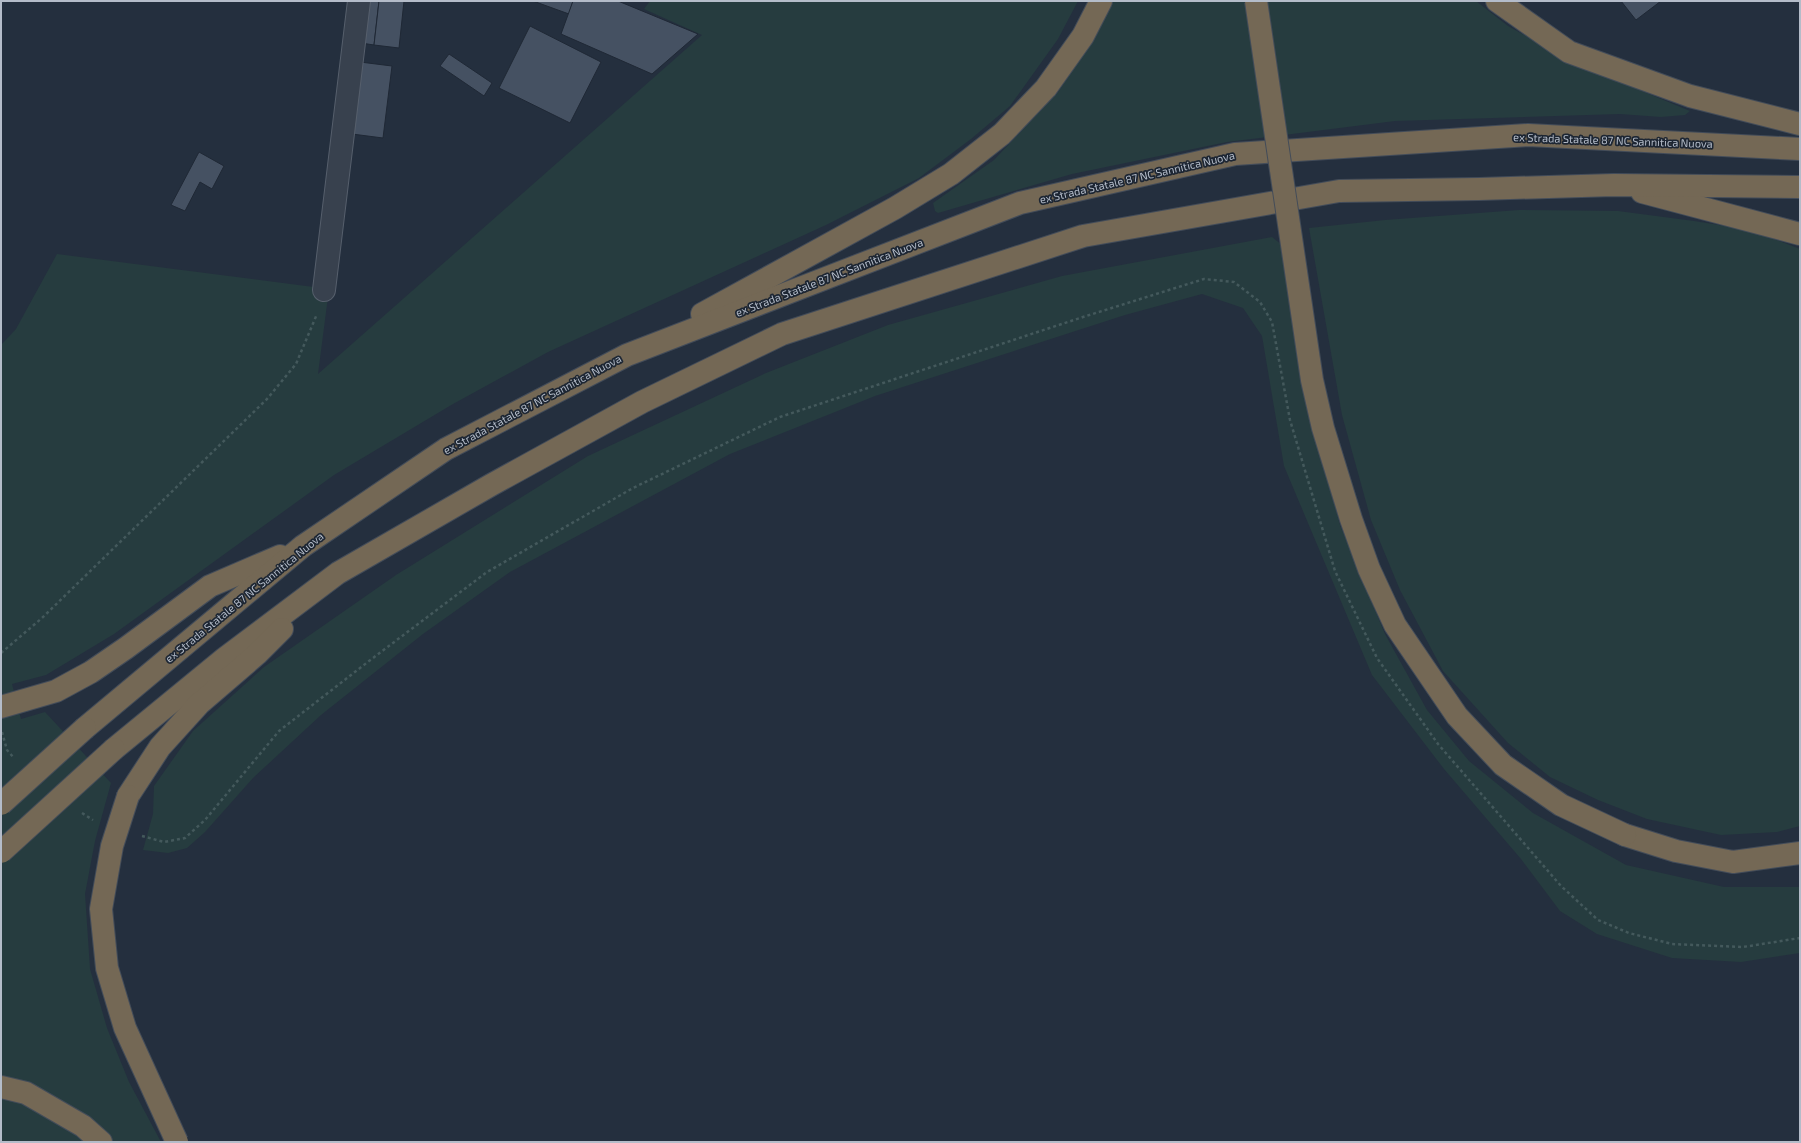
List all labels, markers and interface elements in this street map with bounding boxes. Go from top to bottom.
street label: ex Strada Statale 87 NC Sannitica Nuova [1513,130,1713,150]
street label: ex Strada Statale 87 NC Sannitica Nuova [1038,148,1236,206]
street label: ex Strada Statale 87 NC Sannitica Nuova [733,235,925,319]
street label: ex Strada Statale 87 NC Sannitica Nuova [441,351,623,457]
street label: ex Strada Statale 87 NC Sannitica Nuova [162,529,326,665]

